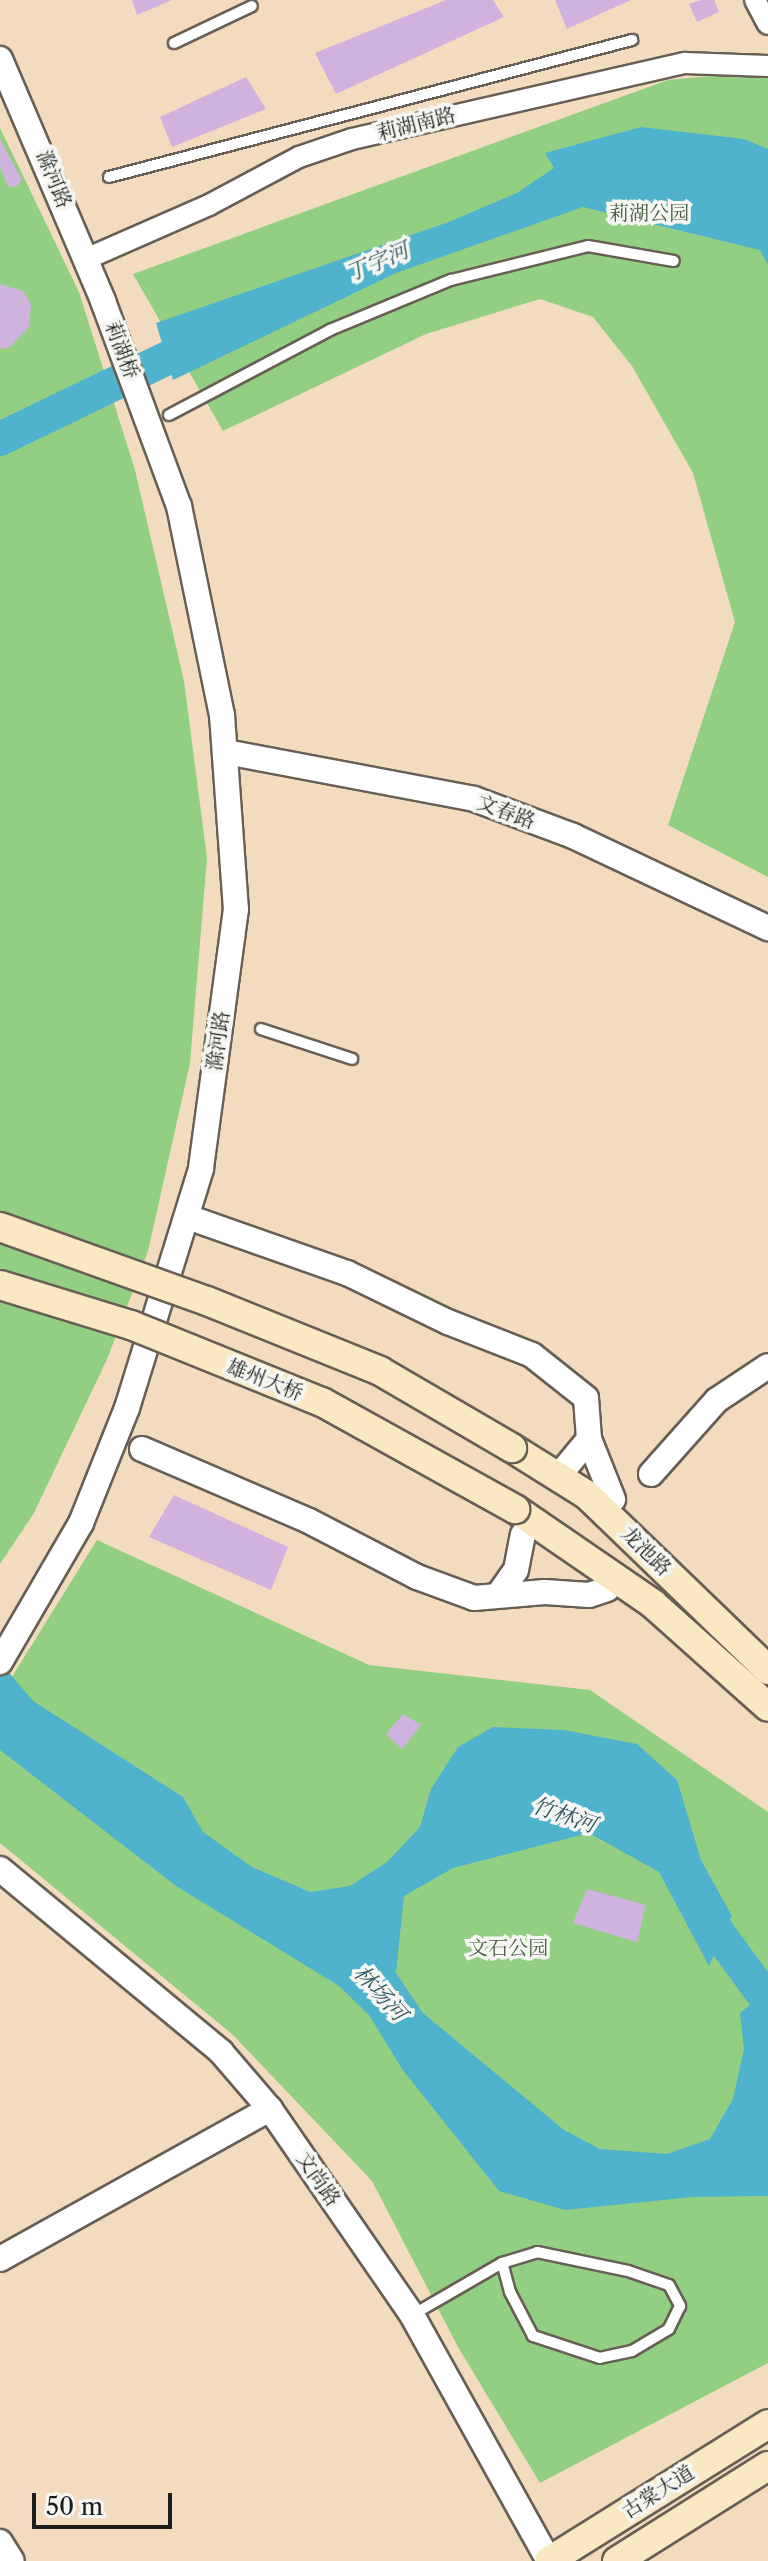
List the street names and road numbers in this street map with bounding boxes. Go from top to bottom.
street label: 莉湖南路 [374,103,458,145]
street label: 滁河路 [32,147,76,211]
street label: 莉湖桥 [100,318,144,382]
street label: 文春路 [474,790,538,834]
street label: 滁河路 [202,1010,234,1072]
street label: 雄州大桥 [223,1354,307,1406]
street label: 龙池路 [616,1522,676,1580]
street label: 文尚路 [291,2148,345,2210]
street label: 古棠大道 [618,2461,698,2523]

